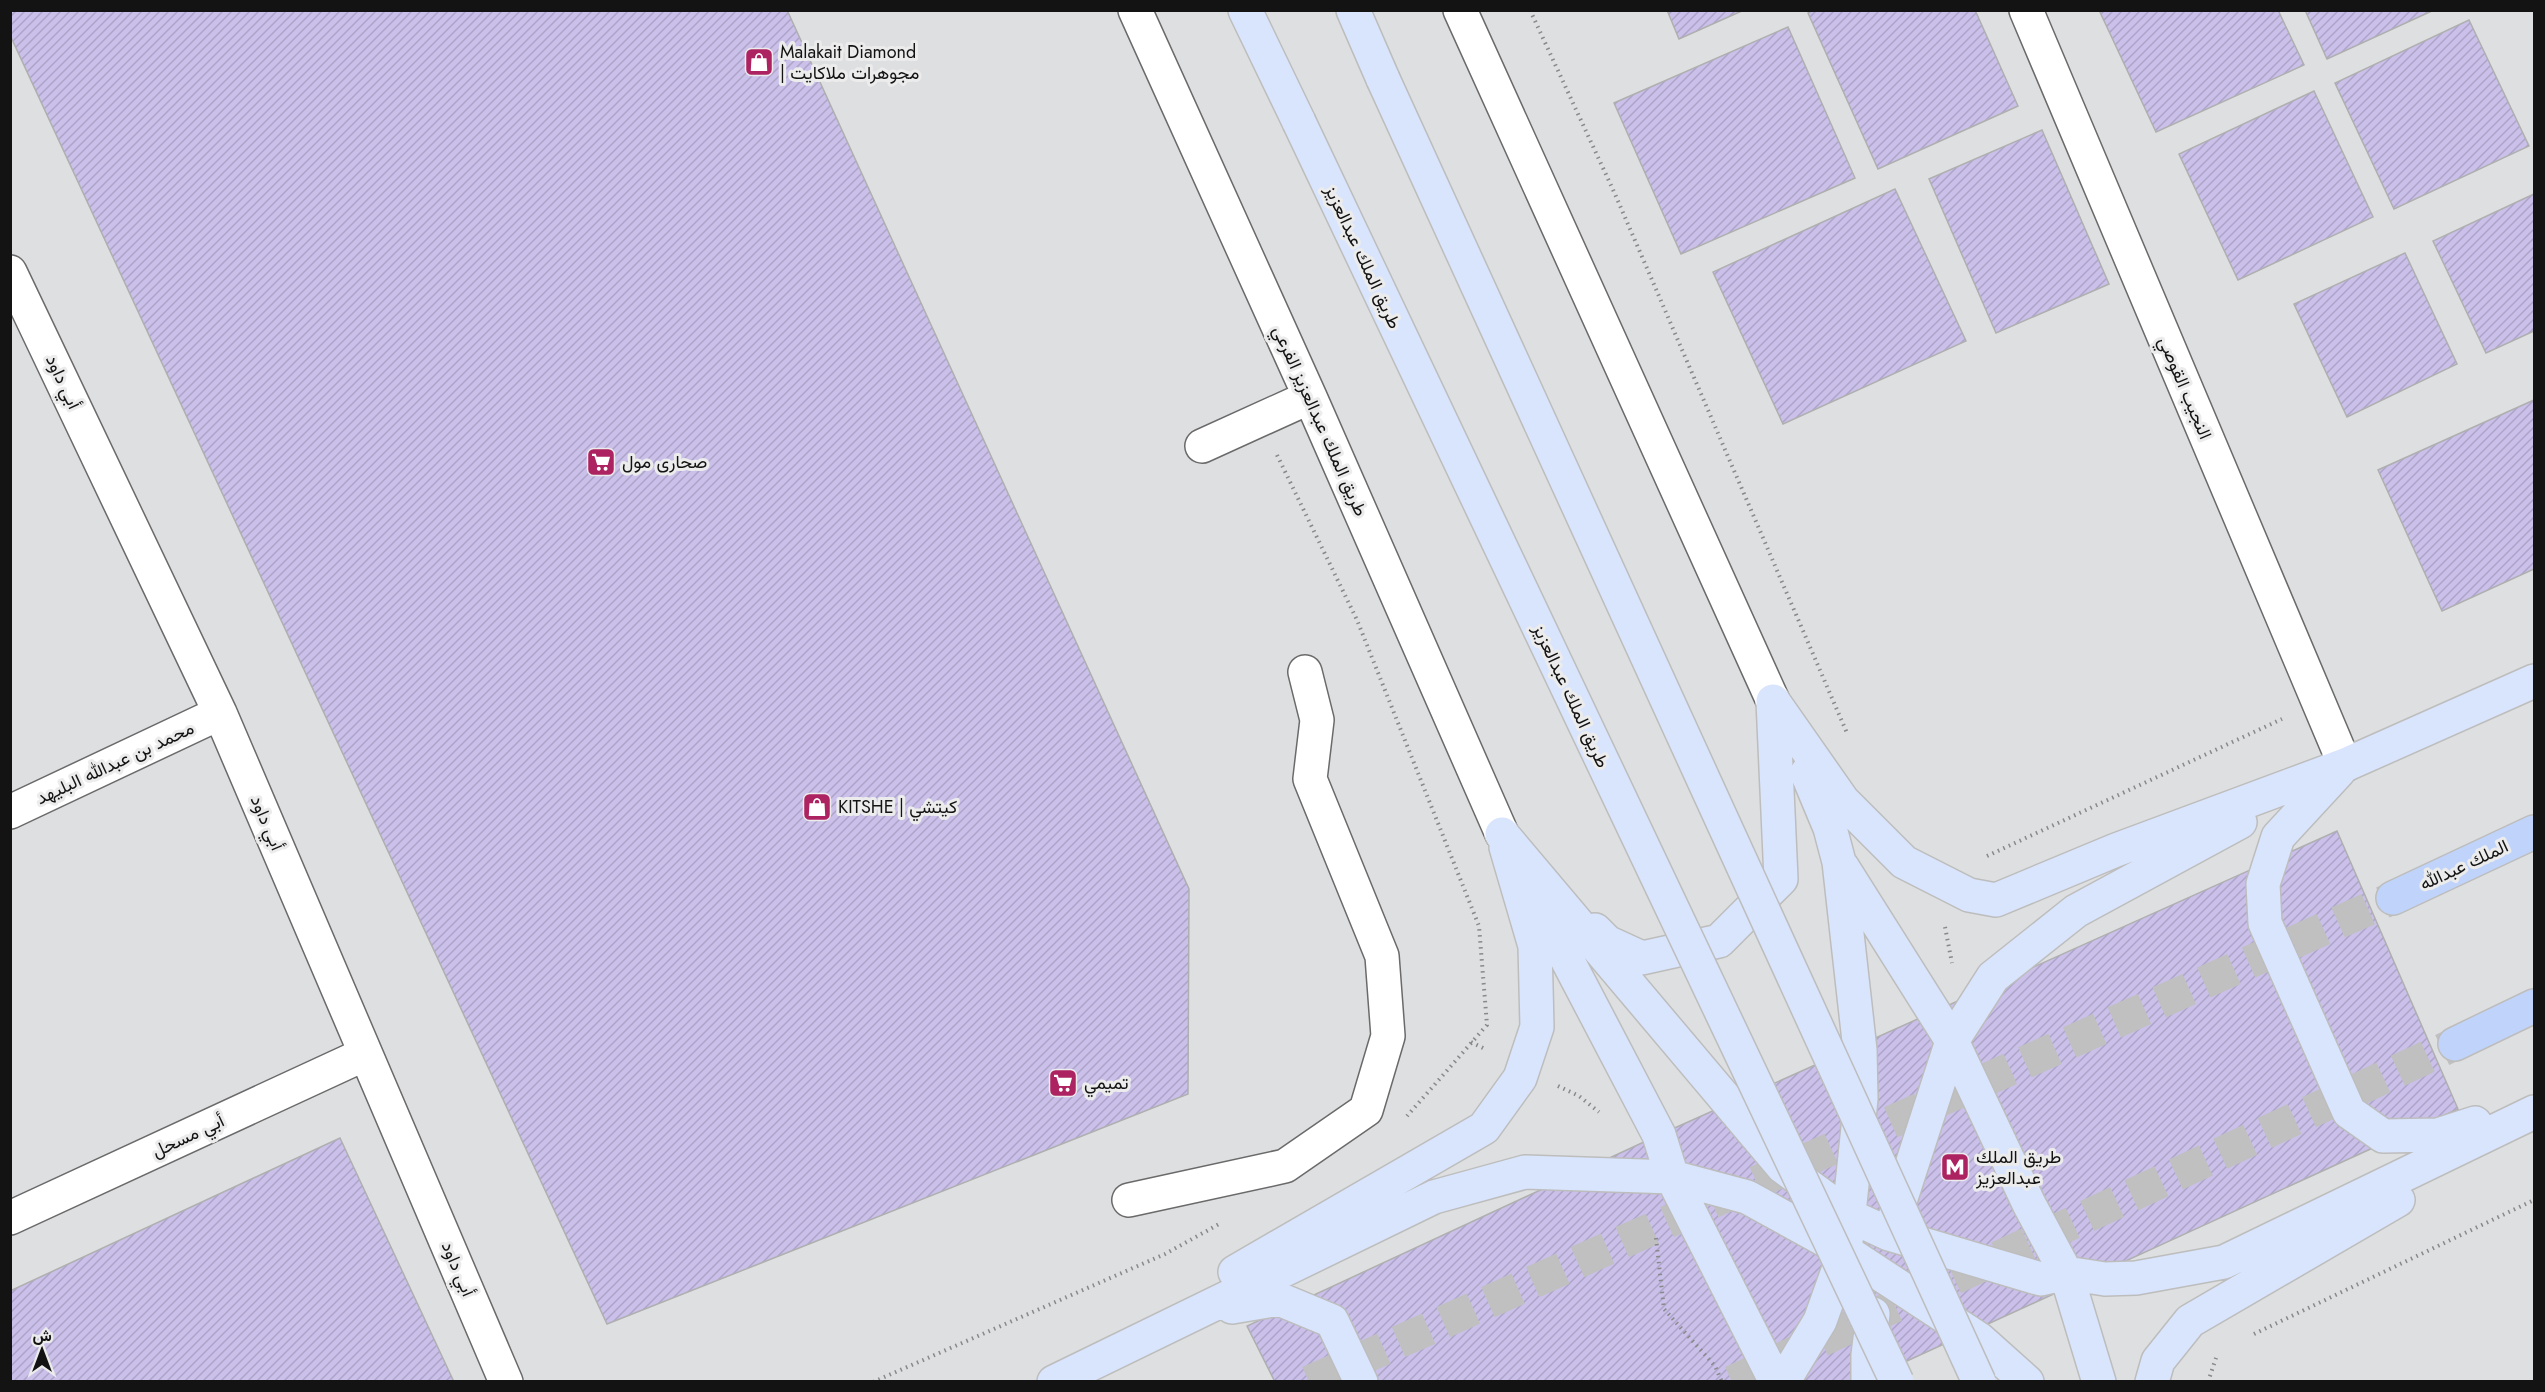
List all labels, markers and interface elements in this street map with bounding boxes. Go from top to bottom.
place label: Malakait Diamond | مجوهرات ملاكايت [780,39,919,86]
shop icon: Malakait Diamond | مجوهرات ملاكايت [743,46,775,78]
street label: طريق الملك عبدالعزيز [1318,180,1408,333]
street label: طريق الملك عبدالعزيز الفرعي [1264,322,1374,521]
street label: النجيب القوصي [2150,333,2218,444]
street label: أبي داود [37,350,87,414]
supermarket icon: صحارى مول [585,446,617,478]
place label: صحارى مول [622,449,707,475]
street label: طريق الملك عبدالعزيز [1526,619,1616,772]
street label: محمد بن عبدالله البليهد [32,715,198,811]
street label: أبي داود [242,791,290,855]
shop icon: KITSHE | كيتشي [801,791,833,823]
place label: KITSHE | كيتشي [838,794,957,822]
street label: الملك عبدالله [2415,833,2513,897]
supermarket icon: تمیمي [1047,1067,1079,1099]
place label: تمیمي [1084,1070,1129,1098]
street label: أبي مسحل [147,1108,229,1166]
place label: طريق الملك عبدالعزيز [1975,1144,2061,1191]
metro station icon: طريق الملك عبدالعزيز [1939,1151,1971,1183]
street label: أبي داود [433,1237,481,1301]
north arrow [12,1320,72,1380]
text: ش [32,1324,52,1347]

